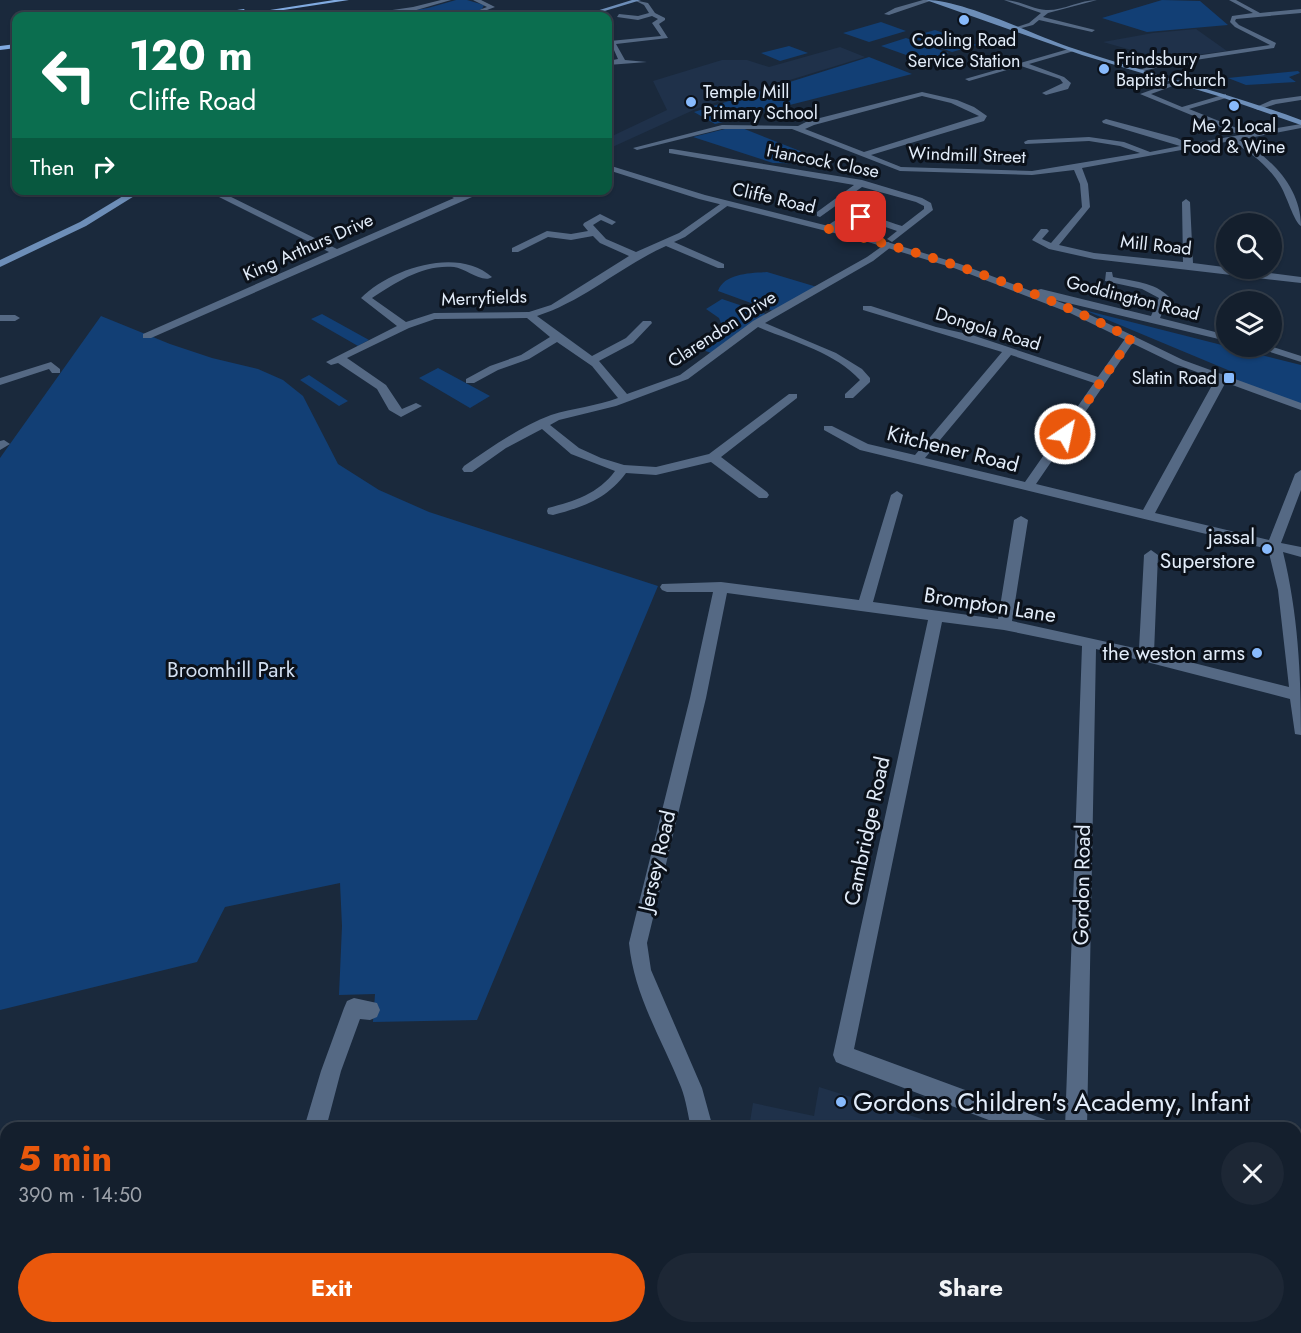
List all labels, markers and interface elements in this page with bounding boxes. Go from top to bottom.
marker: Cooling Road Service Station [957,13,971,27]
text: 120 m [129,25,253,86]
place label: Cooling Road Service Station [908,27,1020,74]
icon: left [30,36,108,114]
place label: Frindsbury Baptist Church [1116,46,1226,93]
marker: Frindsbury Baptist Church [1097,62,1111,76]
place label: Temple Mill Primary School [703,79,818,126]
text: Cliffe Road [129,81,256,120]
marker: Temple Mill Primary School [684,95,698,109]
marker: Me 2 Local Food & Wine [1227,99,1241,113]
place label: Me 2 Local Food & Wine [1183,113,1285,160]
street label: Hancock Close [764,137,882,185]
street label: Windmill Street [908,140,1027,170]
icon: right [87,150,120,183]
text: Then [30,151,75,183]
street label: Cliffe Road [730,176,818,220]
pin [835,191,886,242]
icon: arrive [844,200,877,233]
street label: King Arthurs Drive [239,207,377,287]
map controls [1216,213,1282,357]
button: search [1216,213,1282,279]
street label: Mill Road [1119,228,1193,262]
street label: Goddington Road [1064,269,1202,327]
street label: Merryfields [441,284,527,312]
street label: Clarendon Drive [663,284,781,374]
button: layers [1216,291,1282,357]
street label: Dongola Road [932,301,1044,357]
place label: Slatin Road [1132,365,1217,391]
marker: Slatin Road [1222,371,1236,385]
position arrow [1033,402,1097,466]
street label: Kitchener Road [884,418,1022,480]
place label: jassal Superstore [1160,522,1255,576]
marker: jassal Superstore [1260,542,1274,556]
street label: Brompton Lane [922,580,1059,630]
place label: the weston arms [1103,638,1245,668]
marker: the weston arms [1250,646,1264,660]
park label: Broomhill Park [167,655,296,685]
street label: Cambridge Road [837,754,897,908]
street label: Jersey Road [630,808,683,917]
street label: Gordon Road [1066,824,1098,946]
place label: Gordons Children's Academy, Infant [853,1083,1251,1121]
marker: Gordons Children's Academy, Infant [834,1095,848,1109]
text: 5 min [18,1132,112,1184]
button: close [1221,1142,1284,1205]
text: 390 m · 14:50 [18,1181,142,1210]
button: Exit [18,1253,645,1322]
button: Share [657,1253,1284,1322]

